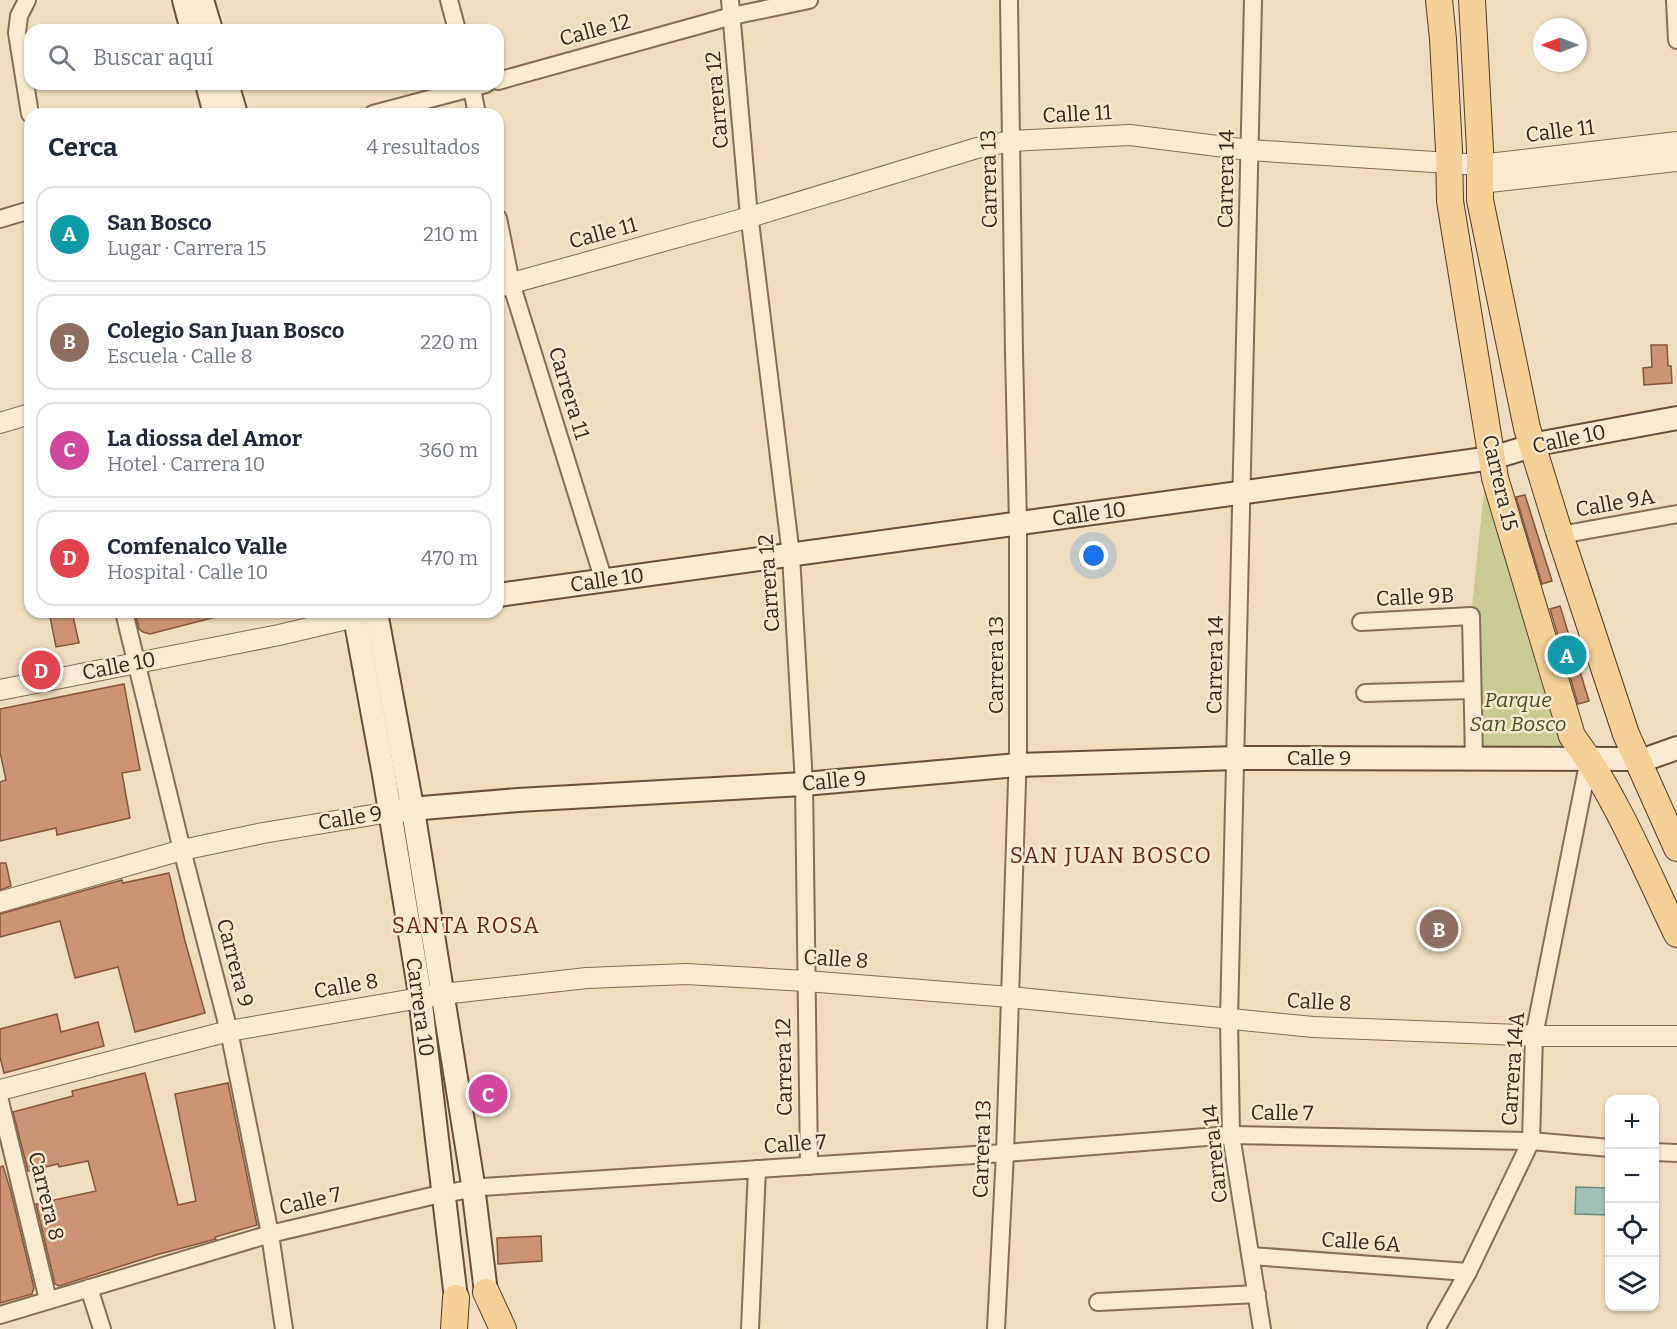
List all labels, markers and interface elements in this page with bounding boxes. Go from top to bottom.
street label: Calle 12 [557,8,633,52]
north arrow [1533,18,1587,72]
search box [24,24,504,90]
icon: search [45,41,78,74]
text: Buscar aquí [93,44,213,71]
street label: Carrera 12 [700,50,734,150]
street label: Calle 11 [1042,99,1113,129]
street label: Calle 11 [1524,114,1597,148]
street label: Carrera 13 [975,129,1003,229]
street label: Carrera 14 [1212,129,1240,229]
text: Cerca [48,132,118,163]
text: 4 resultados [366,135,480,159]
text: San Bosco [107,209,212,236]
street label: Calle 11 [566,211,640,255]
text: A [62,222,77,246]
text: 210 m [423,222,478,246]
text: Lugar · Carrera 15 [107,236,266,260]
text: Colegio San Juan Bosco [107,317,344,344]
text: B [63,330,76,354]
text: 220 m [420,330,478,354]
text: Escuela · Calle 8 [107,344,252,368]
street label: Carrera 11 [543,344,595,443]
street label: Calle 10 [1530,419,1608,459]
text: La diossa del Amor [107,425,302,452]
street label: Carrera 15 [1476,432,1524,534]
text: C [63,438,76,462]
text: 360 m [419,438,478,462]
text: Hotel · Carrera 10 [107,452,265,476]
street label: Calle 9A [1574,483,1657,523]
street label: Calle 10 [1050,496,1128,532]
text: Comfenalco Valle [107,533,287,560]
street label: Carrera 12 [753,533,785,633]
your location [1079,541,1108,570]
text: D [62,546,77,570]
text: 470 m [421,546,478,570]
text: Hospital · Calle 10 [107,560,268,584]
street label: Calle 10 [568,562,646,598]
street label: Calle 9B [1375,582,1455,612]
street label: Carrera 14 [1201,615,1229,715]
street label: Carrera 13 [983,616,1009,714]
pin: A [1548,632,1586,678]
street label: Calle 10 [80,646,158,686]
pin: D [22,648,60,692]
park label: Parque San Bosco [1469,687,1567,737]
street label: Calle 9 [1287,745,1351,771]
street label: Calle 9 [801,765,867,797]
street label: Calle 9 [316,800,384,836]
district label: SAN JUAN BOSCO [1010,842,1212,869]
pin: B [1420,906,1458,952]
district label: SANTA ROSA [392,912,540,939]
street label: Carrera 9 [211,916,259,1010]
street label: Calle 8 [803,944,869,974]
street label: Carrera 10 [400,956,440,1058]
street label: Calle 8 [312,968,380,1004]
street label: Calle 8 [1286,987,1352,1017]
street label: Carrera 14A [1496,1011,1530,1127]
street label: Carrera 12 [770,1018,798,1116]
pin: C [468,1072,508,1116]
map controls [1605,1095,1659,1311]
button: + [1605,1095,1659,1149]
street label: Carrera 13 [967,1099,997,1199]
street label: Calle 7 [1250,1099,1314,1127]
street label: Carrera 14 [1197,1103,1233,1205]
street label: Calle 7 [763,1129,828,1159]
street label: Carrera 8 [22,1149,70,1243]
button: − [1605,1149,1659,1203]
street label: Calle 7 [276,1181,344,1221]
button: locate [1605,1203,1659,1257]
street label: Calle 6A [1320,1226,1402,1258]
button: layers [1605,1257,1659,1311]

